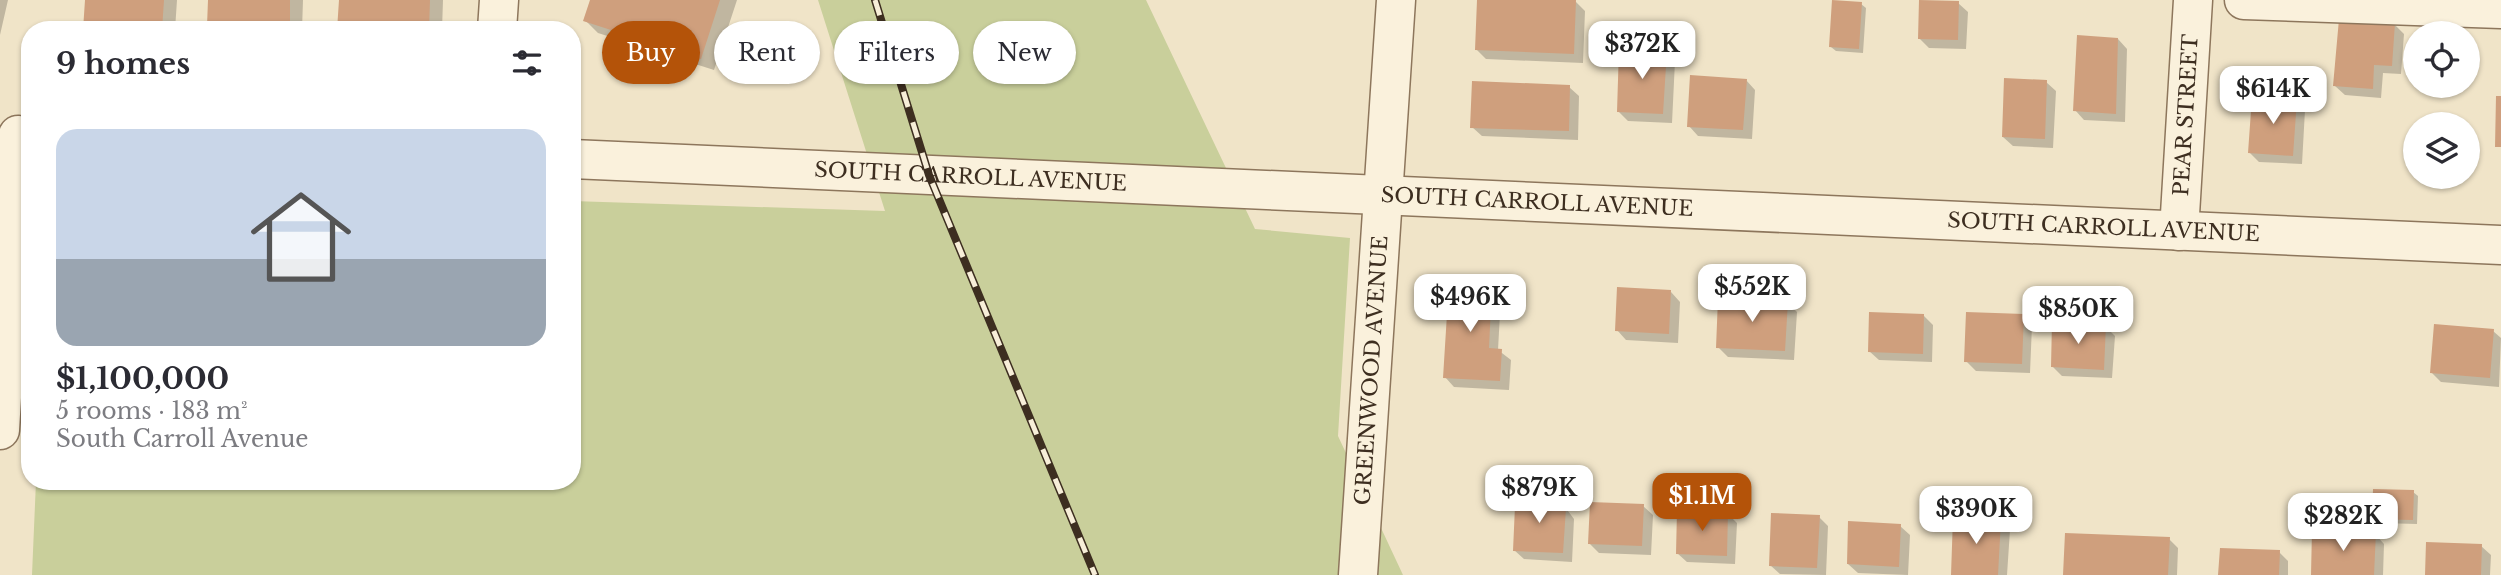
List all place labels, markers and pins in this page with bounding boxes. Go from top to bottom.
pin: $372K [1593,22,1691,81]
pin: $614K [2224,66,2322,126]
pin: $552K [1703,264,1801,324]
pin: $496K [1421,274,1519,334]
pin: $850K [2029,286,2127,346]
pin: $879K [1490,466,1588,525]
pin: $1.1M [1653,474,1751,533]
pin: $390K [1927,486,2025,546]
pin: $282K [2294,494,2392,553]

